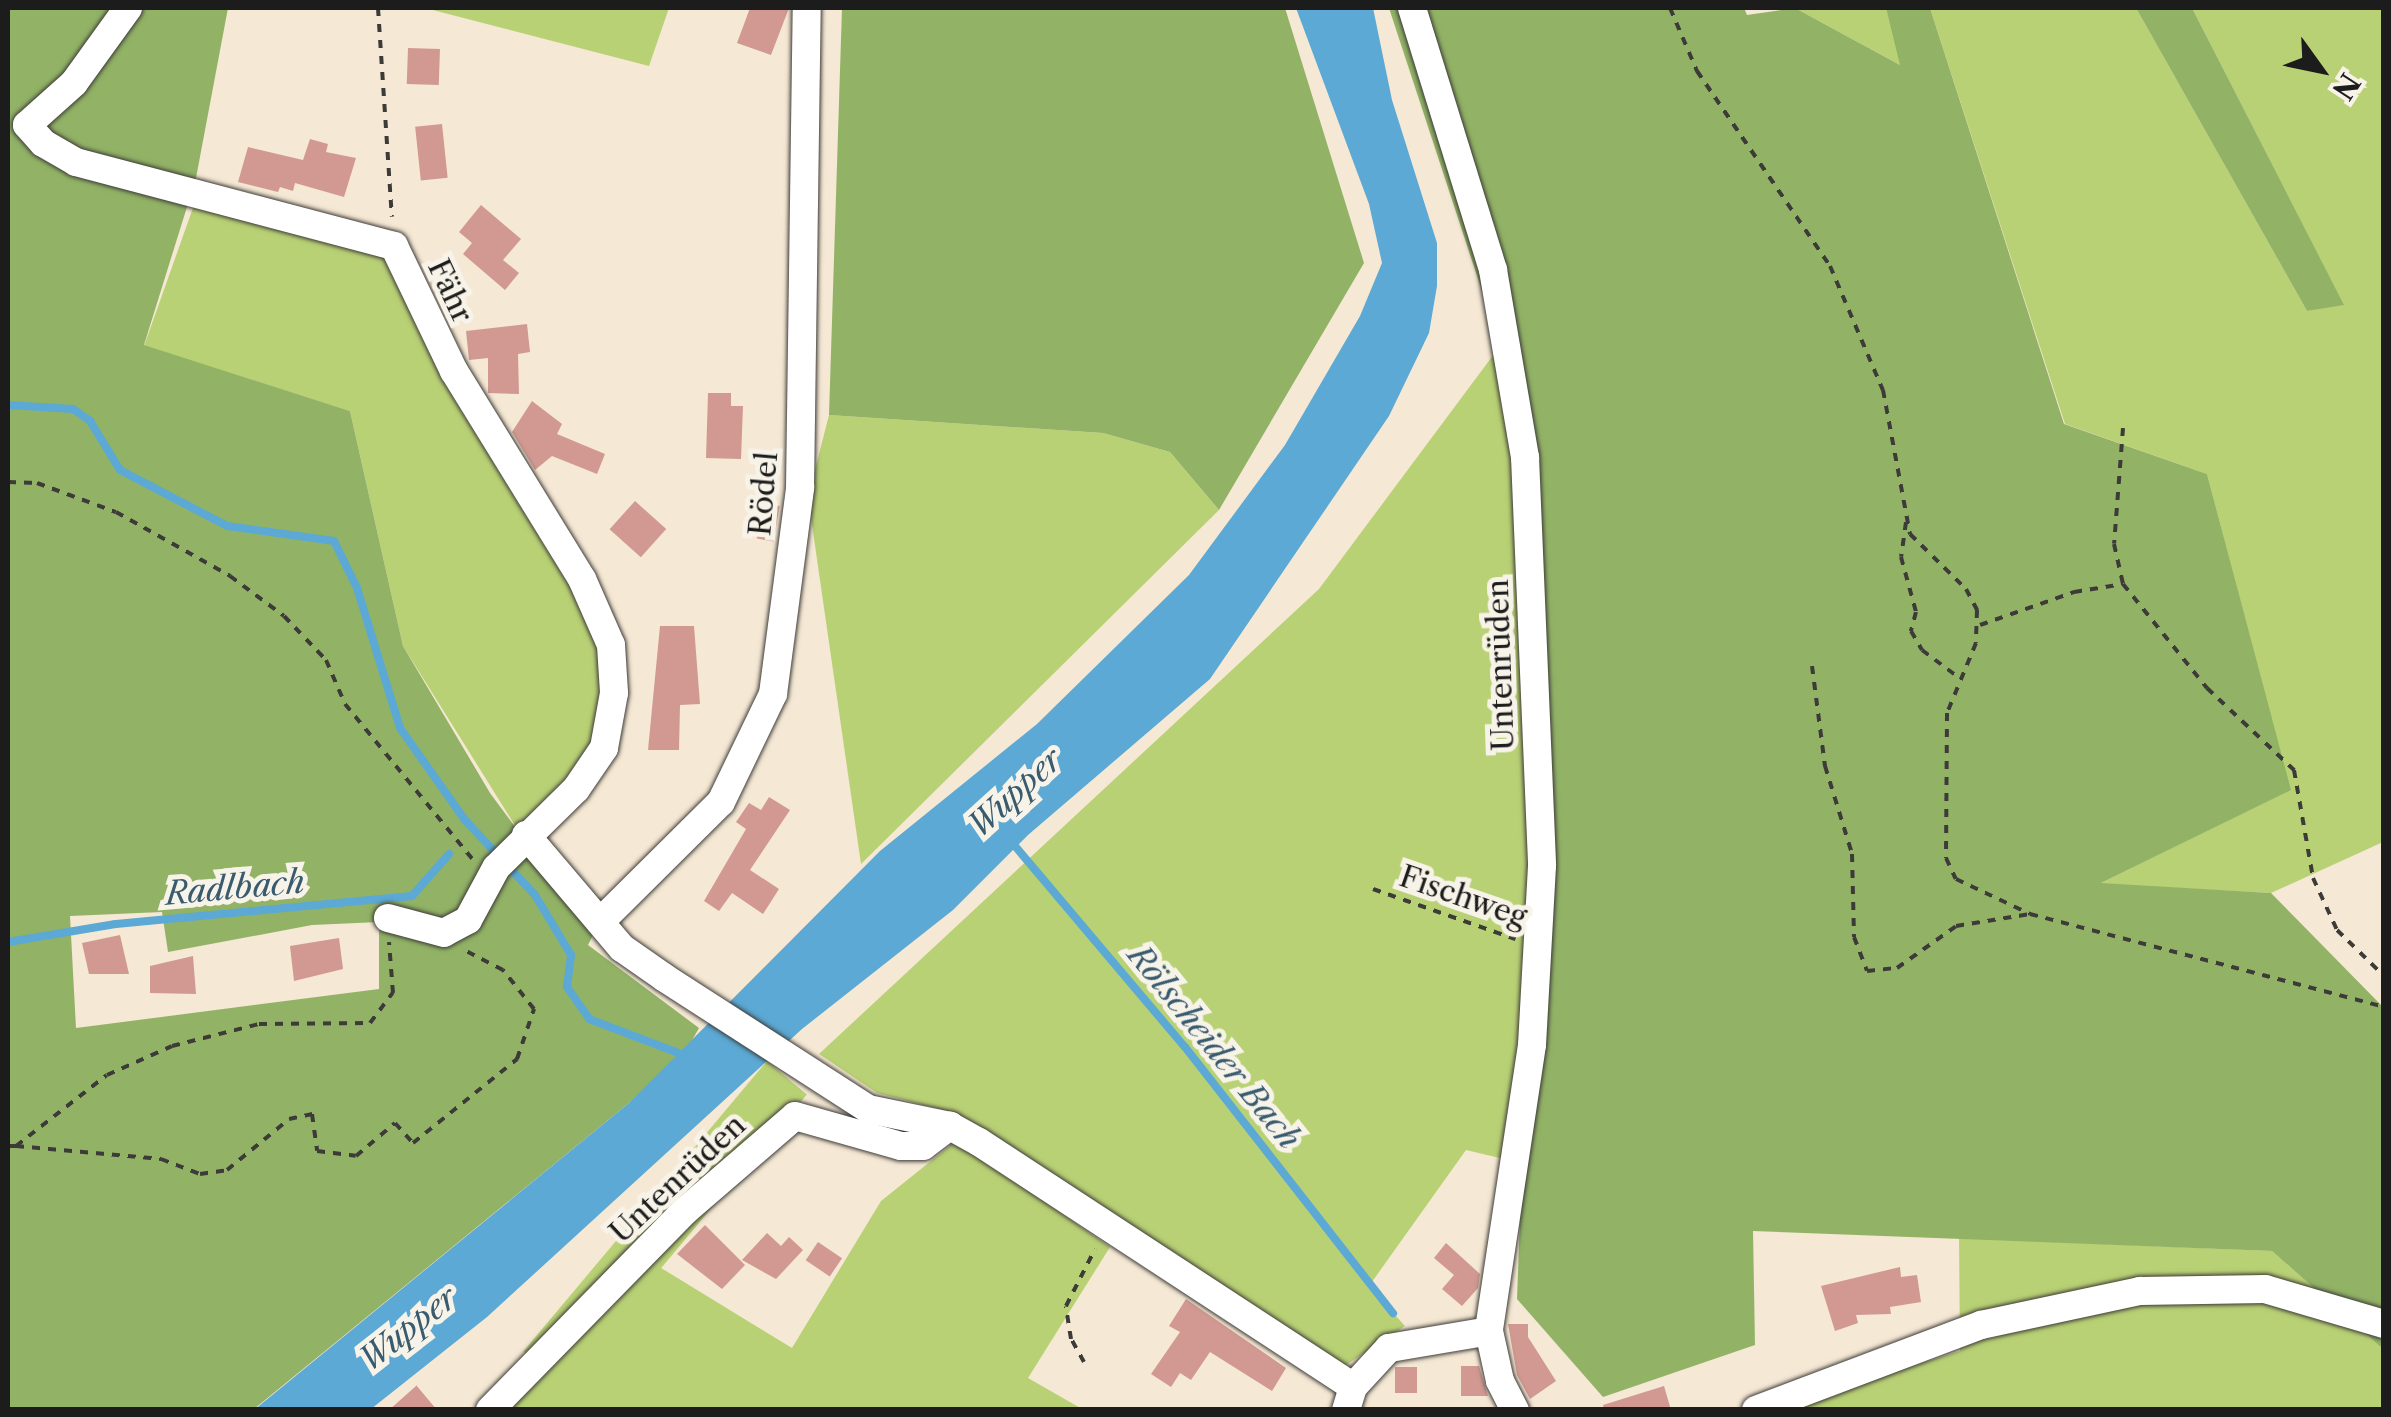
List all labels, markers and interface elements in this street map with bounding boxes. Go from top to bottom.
north arrow [2271,20,2371,120]
text: N [2325,67,2367,106]
street label: Fähr [420,254,480,328]
street label: Rödel [742,451,786,537]
street label: Untenrüden [1480,579,1522,751]
water label: Wupper [960,741,1070,845]
street label: Fischweg [1395,858,1531,936]
water label: Radlbach [164,863,306,913]
water label: Rölscheider Bach [1120,937,1308,1157]
street label: Untenrüden [603,1107,753,1251]
water label: Wupper [351,1279,465,1379]

